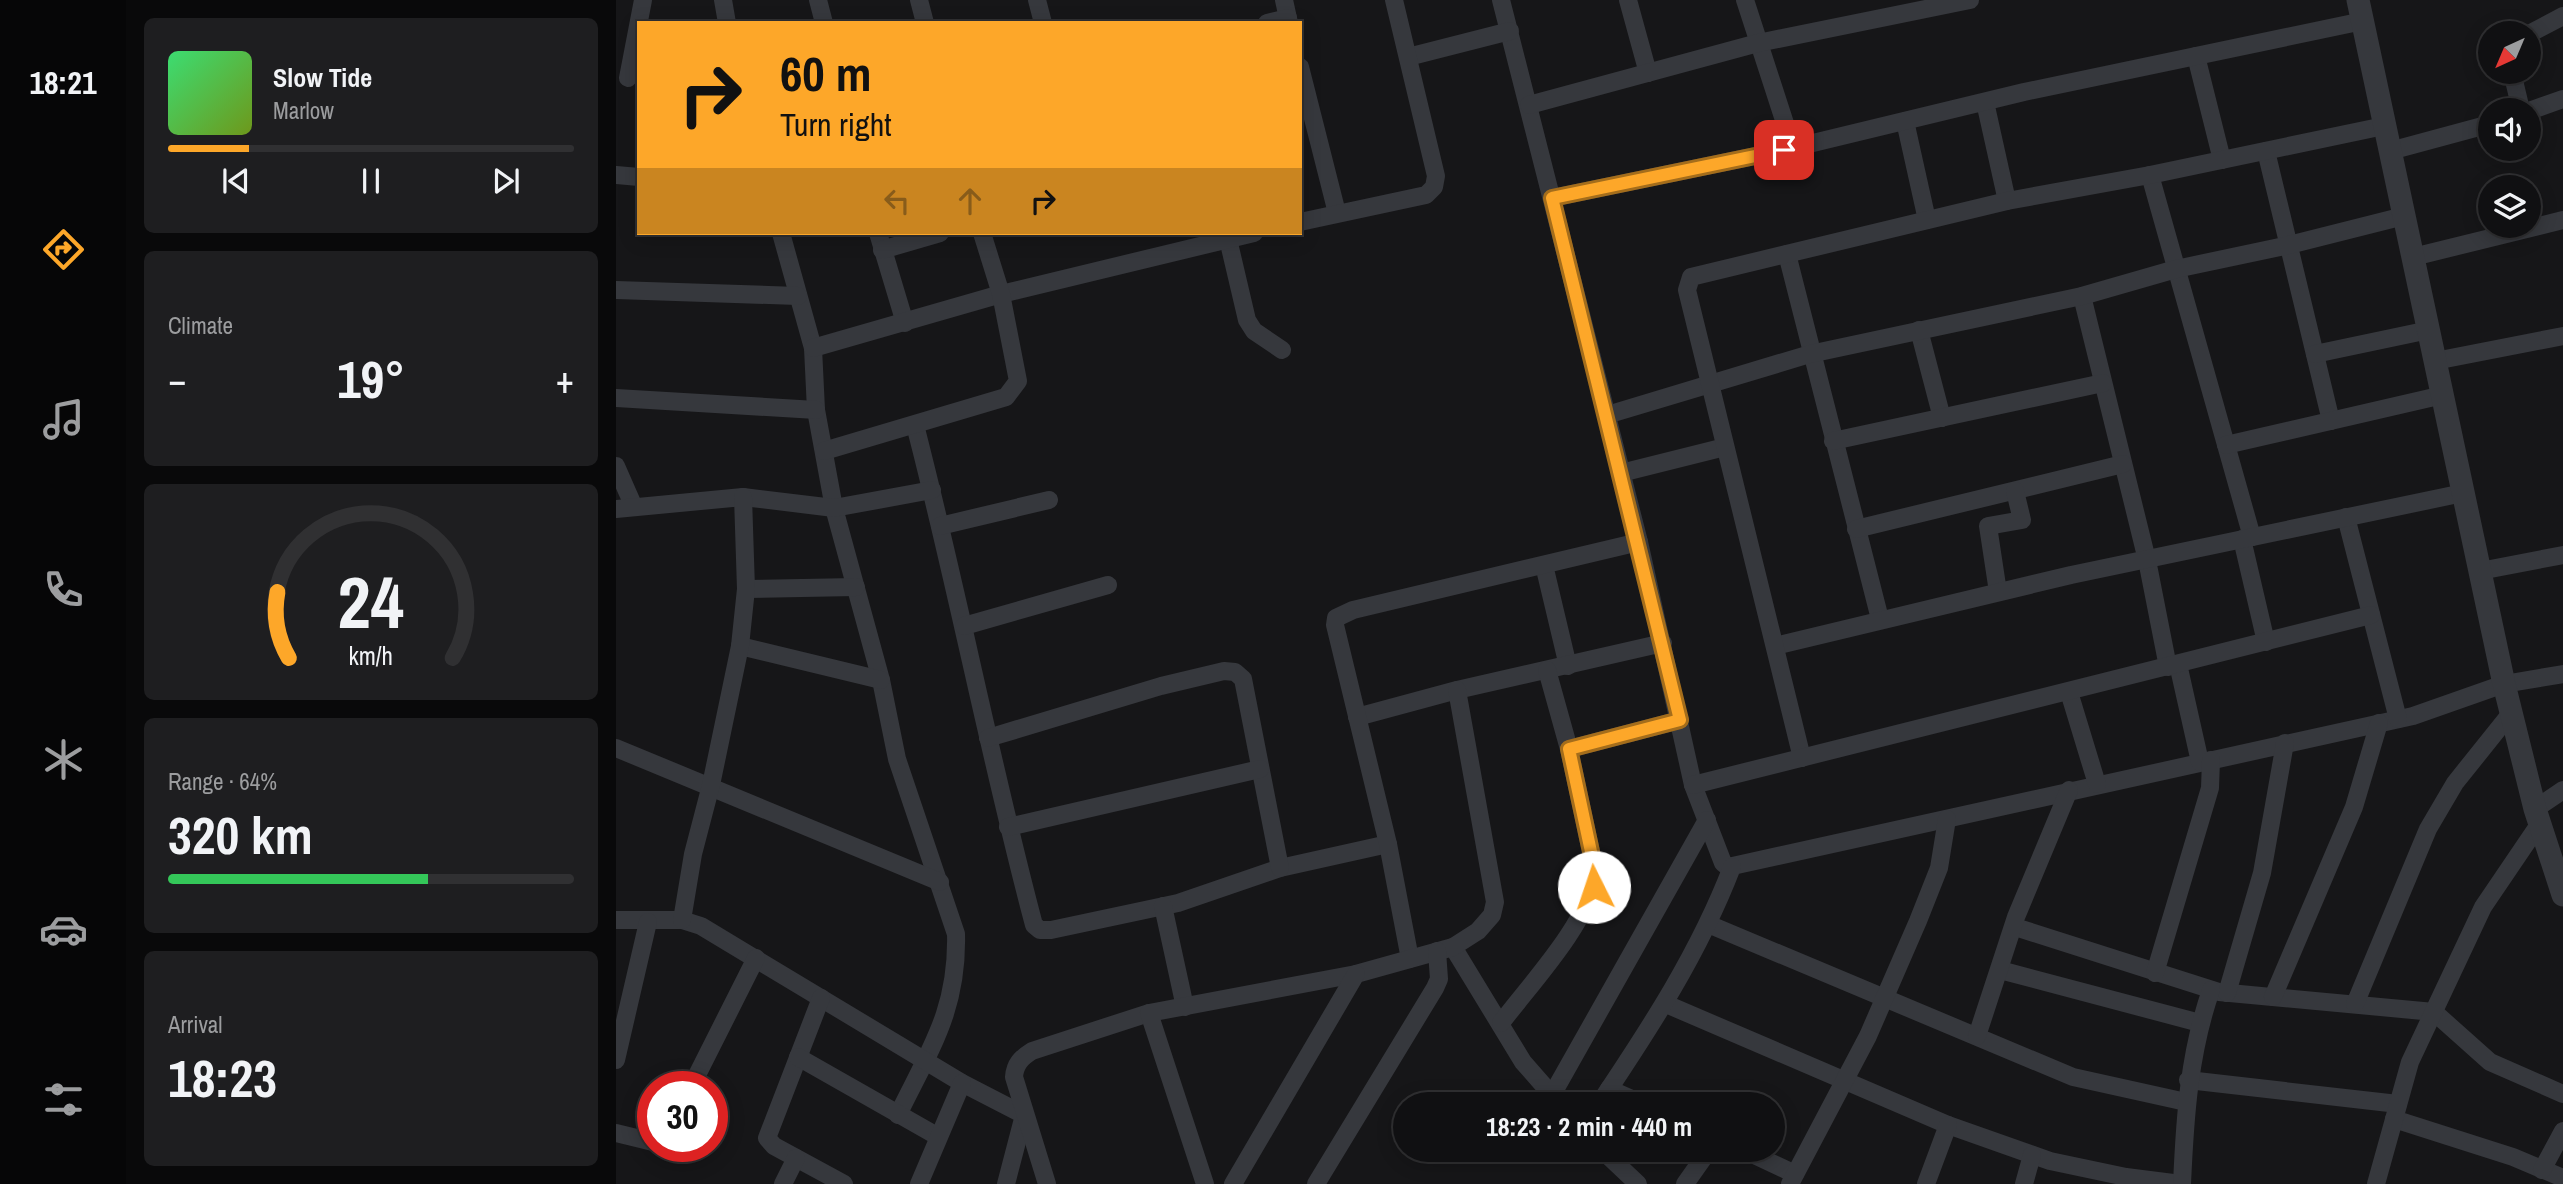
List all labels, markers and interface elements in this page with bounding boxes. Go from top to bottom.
north arrow [2478,21,2541,84]
map controls [2478,21,2541,238]
text: 60 m [780,40,872,106]
icon: right [665,49,756,140]
text: Slow Tide [273,60,372,95]
text: 18:21 [29,61,97,104]
text: Marlow [273,95,334,126]
button: sound [2478,98,2541,161]
text: Turn right [780,103,892,146]
pin [1754,120,1814,180]
icon: arrive [1765,131,1803,169]
icon: previous [217,162,255,200]
icon: pause [352,162,390,200]
icon: next [487,162,525,200]
button: layers [2478,175,2541,238]
icon: left [878,182,916,220]
icon: ahead [951,182,989,220]
icon: right [1024,182,1062,220]
icon: directions [39,225,88,274]
text: Climate [168,310,233,341]
text: 19° [337,344,405,414]
text: − [168,354,186,405]
text: + [556,354,574,405]
icon: music [39,395,88,444]
text: 24 [338,553,404,651]
icon: phone [39,565,88,614]
text: km/h [349,639,393,673]
icon: climate [39,735,88,784]
text: Range · 64% [168,766,277,797]
text: 320 km [168,800,313,870]
position arrow [1557,850,1631,924]
icon: car [39,905,88,954]
text: Arrival [168,1009,223,1040]
text: 18:23 [168,1043,277,1113]
speed limit sign: 30 [637,1071,728,1162]
icon: filters [39,1075,88,1124]
text: 18:23 · 2 min · 440 m [1486,1109,1692,1144]

